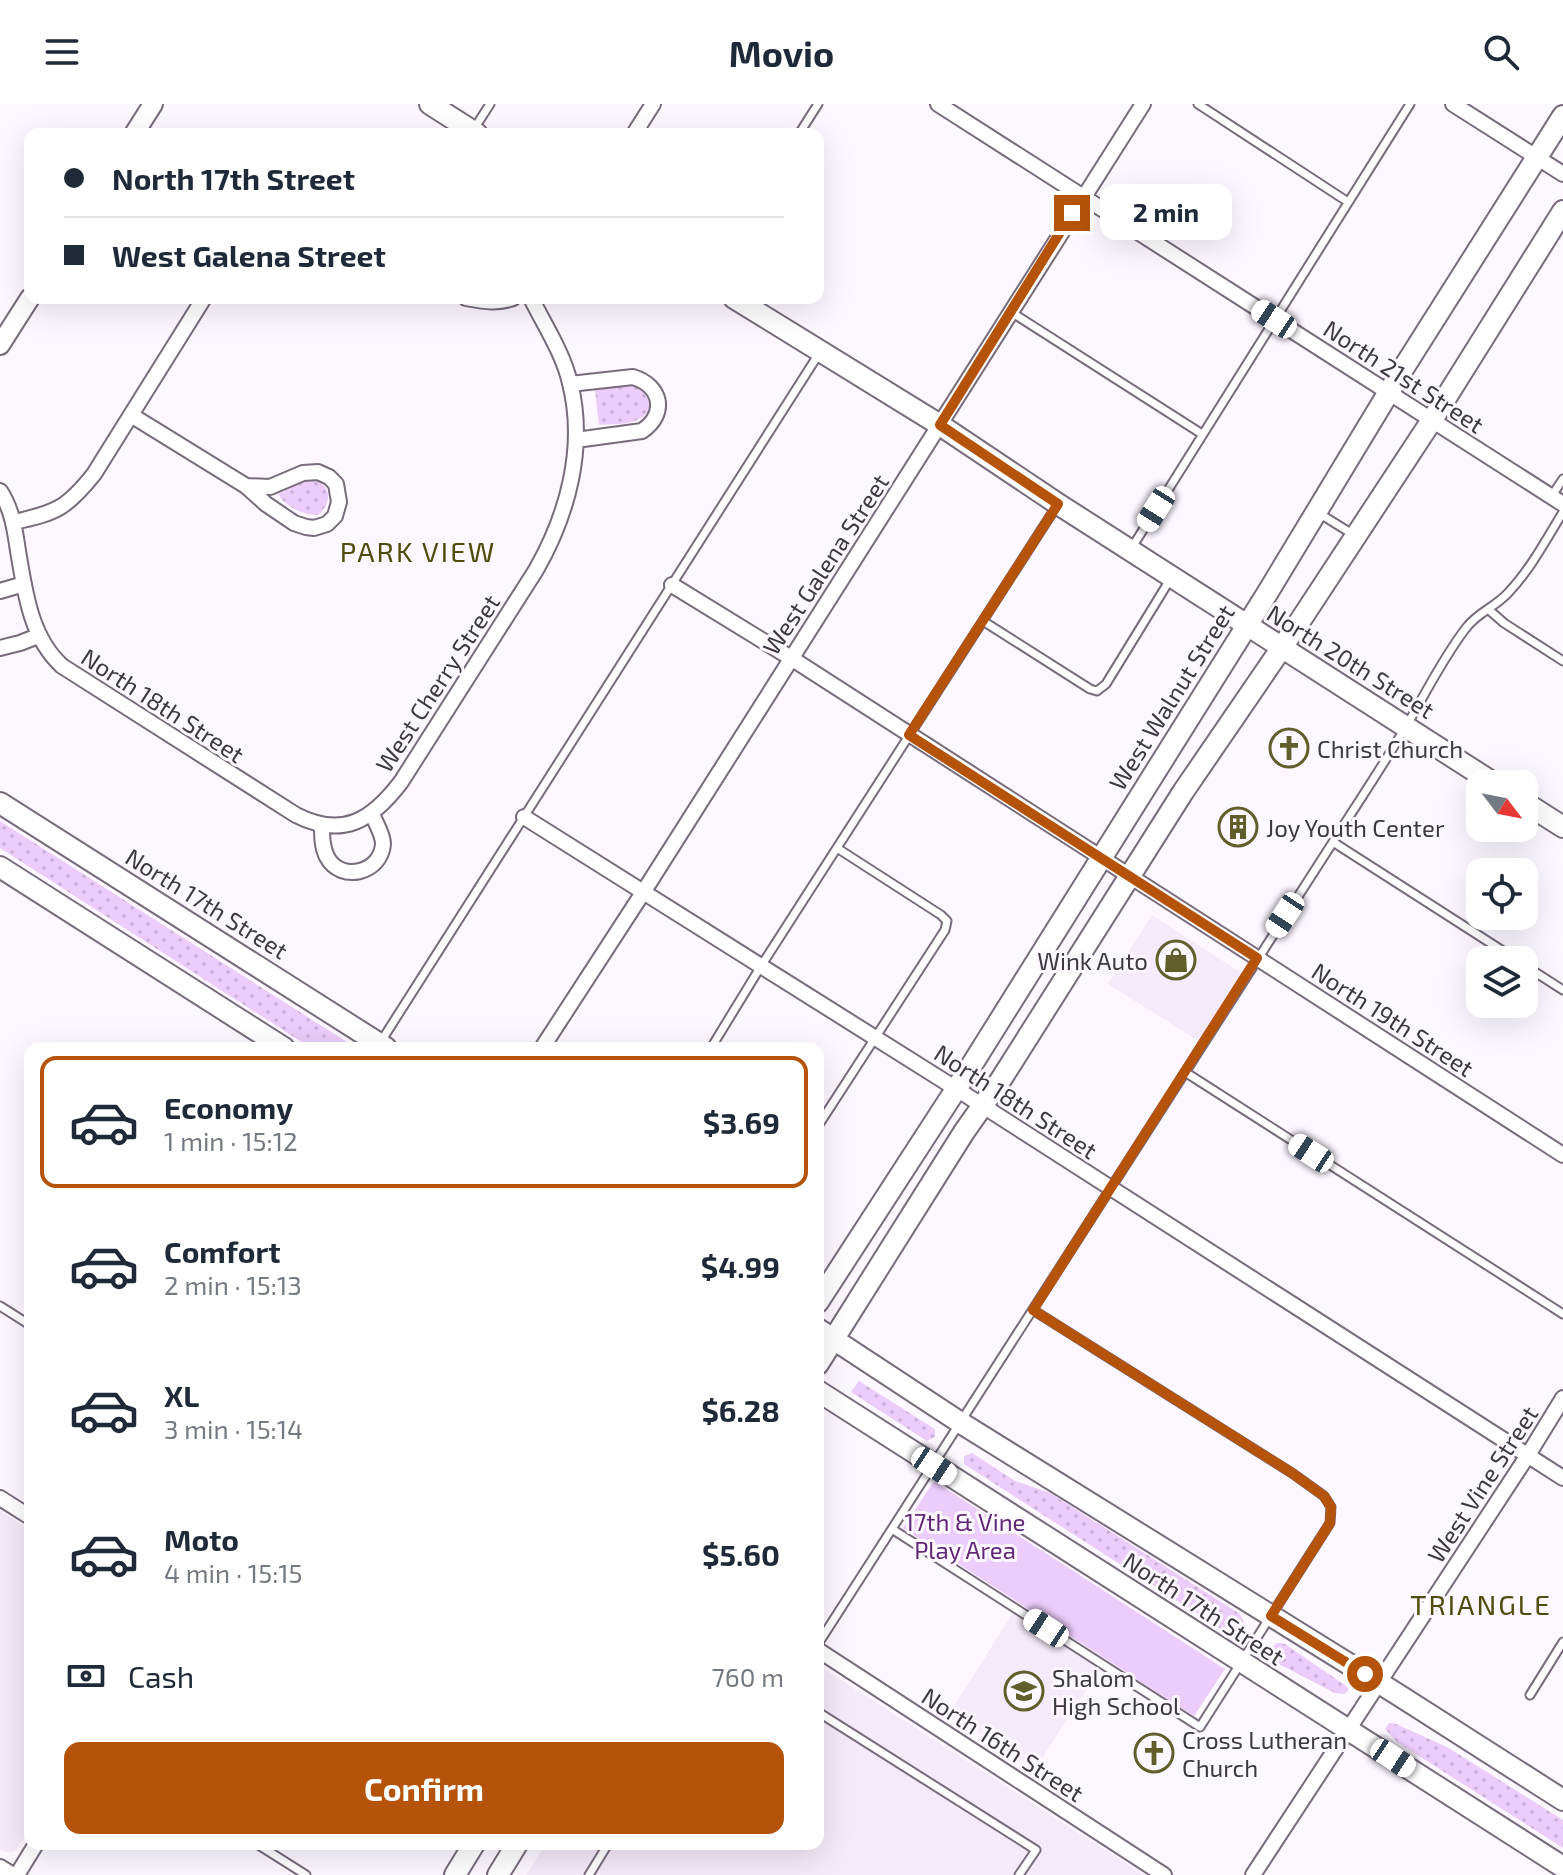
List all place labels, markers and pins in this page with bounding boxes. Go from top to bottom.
church icon: Christ Church [1268,727,1310,769]
place label: Christ Church [1317,734,1463,763]
building icon: Joy Youth Center [1217,806,1259,848]
place label: Joy Youth Center [1266,813,1445,842]
shop icon: Wink Auto [1155,939,1197,981]
place label: Wink Auto [1037,946,1148,975]
place label: Shalom High School [1052,1663,1180,1720]
school or university icon: Shalom High School [1003,1670,1045,1712]
place label: Cross Lutheran Church [1182,1725,1347,1782]
church icon: Cross Lutheran Church [1133,1732,1175,1774]

